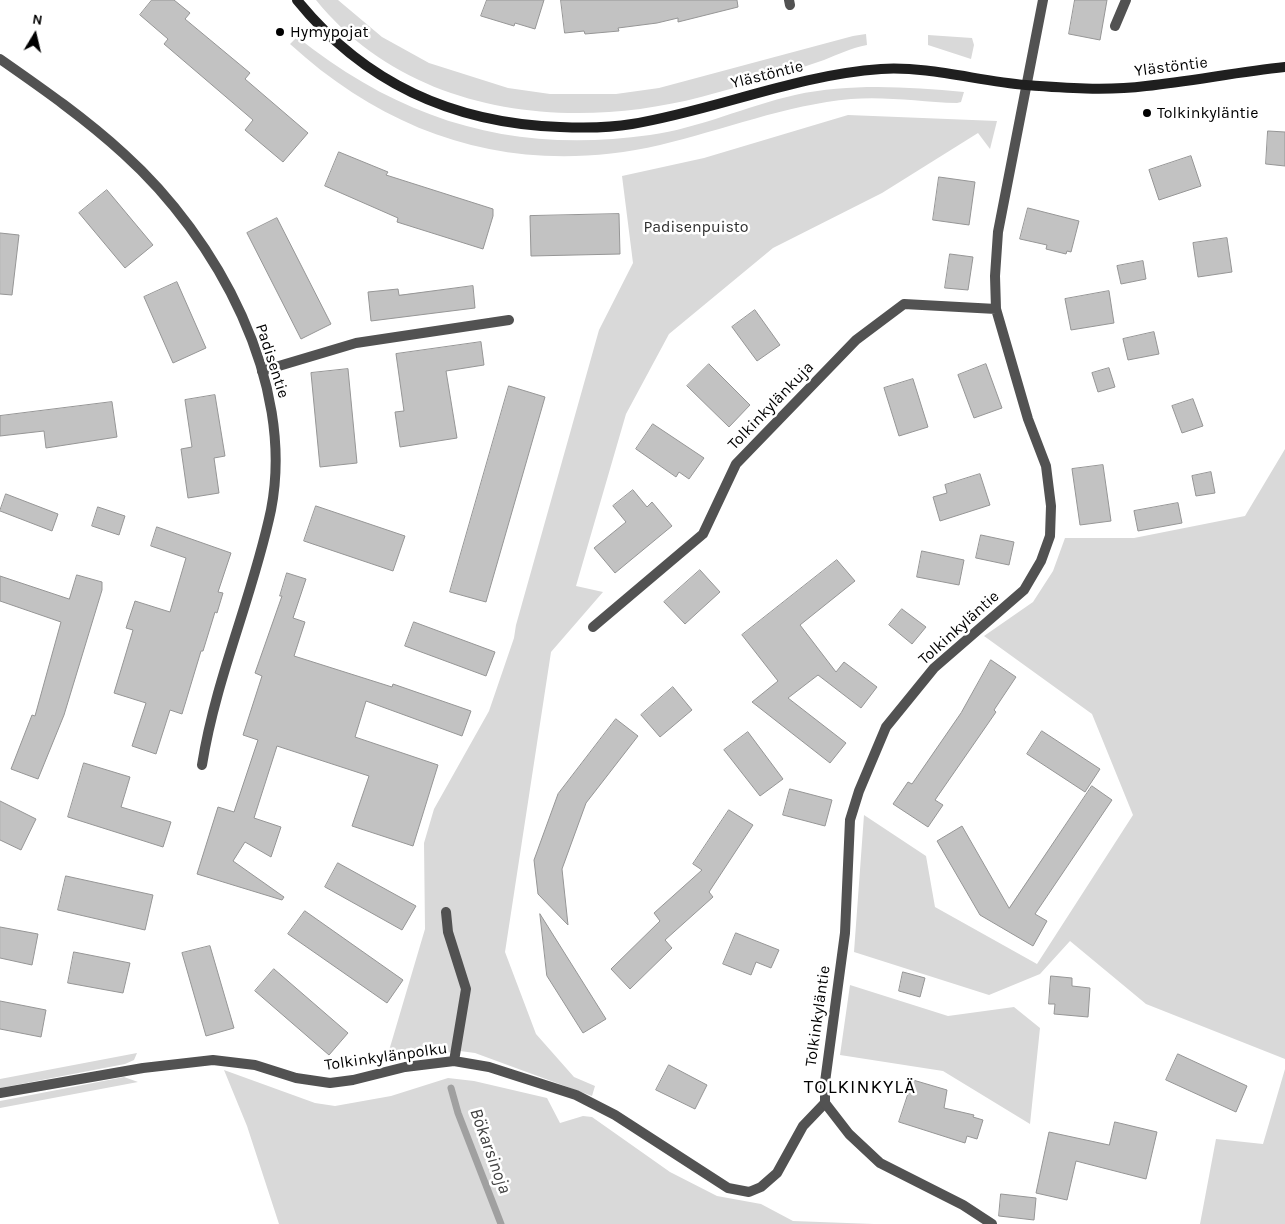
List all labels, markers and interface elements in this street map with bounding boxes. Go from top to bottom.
north arrow [10,10,60,60]
text: N [31,11,44,29]
place label: Hymypojat [290,22,368,42]
marker: Hymypojat [274,26,286,38]
street label: Ylästöntie [1133,53,1209,81]
street label: Ylästöntie [729,57,805,93]
place label: Tolkinkyläntie [1157,103,1259,123]
marker: Tolkinkyläntie [1141,107,1153,119]
park label: Padisenpuisto [643,217,749,237]
street label: Padisentie [251,321,293,401]
street label: Tolkinkylänkuja [724,358,818,454]
street label: Tolkinkyläntie [915,587,1003,669]
street label: Tolkinkyläntie [801,964,835,1068]
street label: Tolkinkylänpolku [323,1039,449,1075]
district label: TOLKINKYLÄ [803,1077,917,1099]
water label: Bökarsinoja [465,1105,515,1197]

